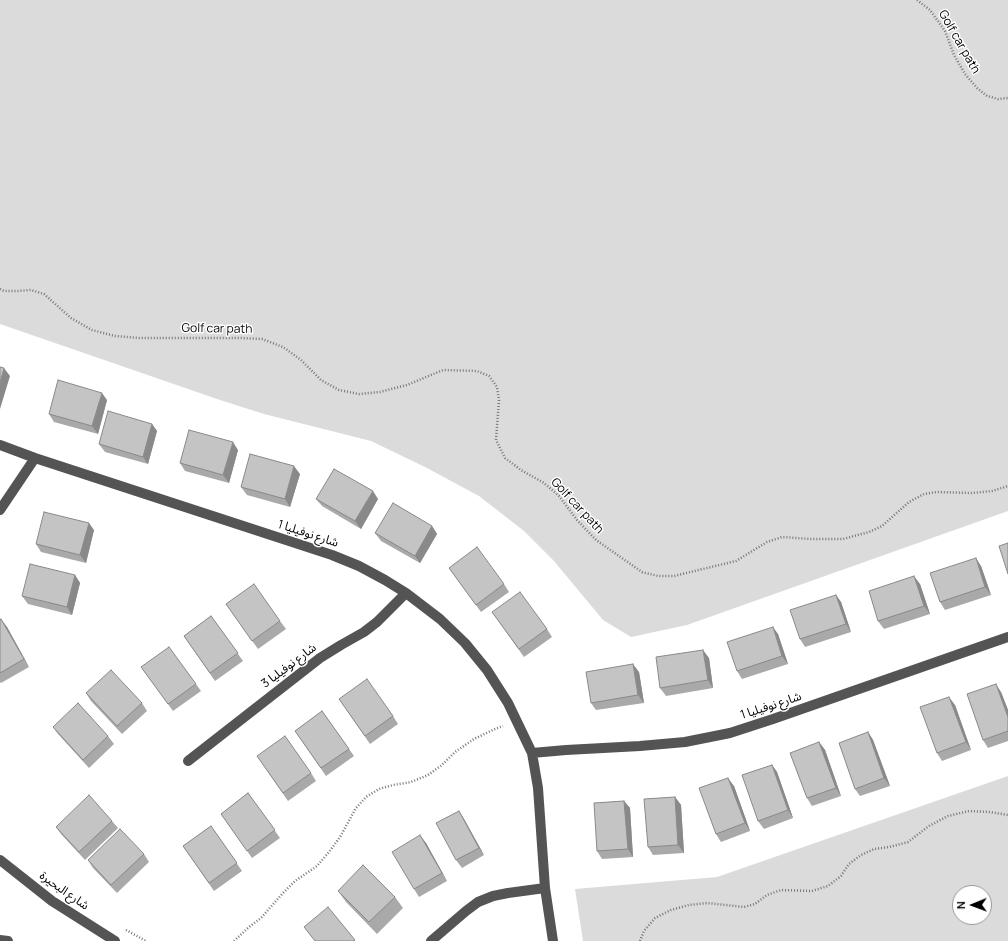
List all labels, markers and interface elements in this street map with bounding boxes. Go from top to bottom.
street label: Golf car path [935,8,983,76]
street label: Golf car path [182,321,252,337]
street label: Golf car path [548,475,606,537]
street label: شارع نوفيليا 1 [276,517,340,551]
street label: شارع نوفيليا 3 [259,641,319,691]
street label: شارع نوفيليا 1 [739,689,803,723]
street label: شارع البحيرة [36,869,92,913]
north arrow [952,885,992,925]
text: N [953,901,968,909]

